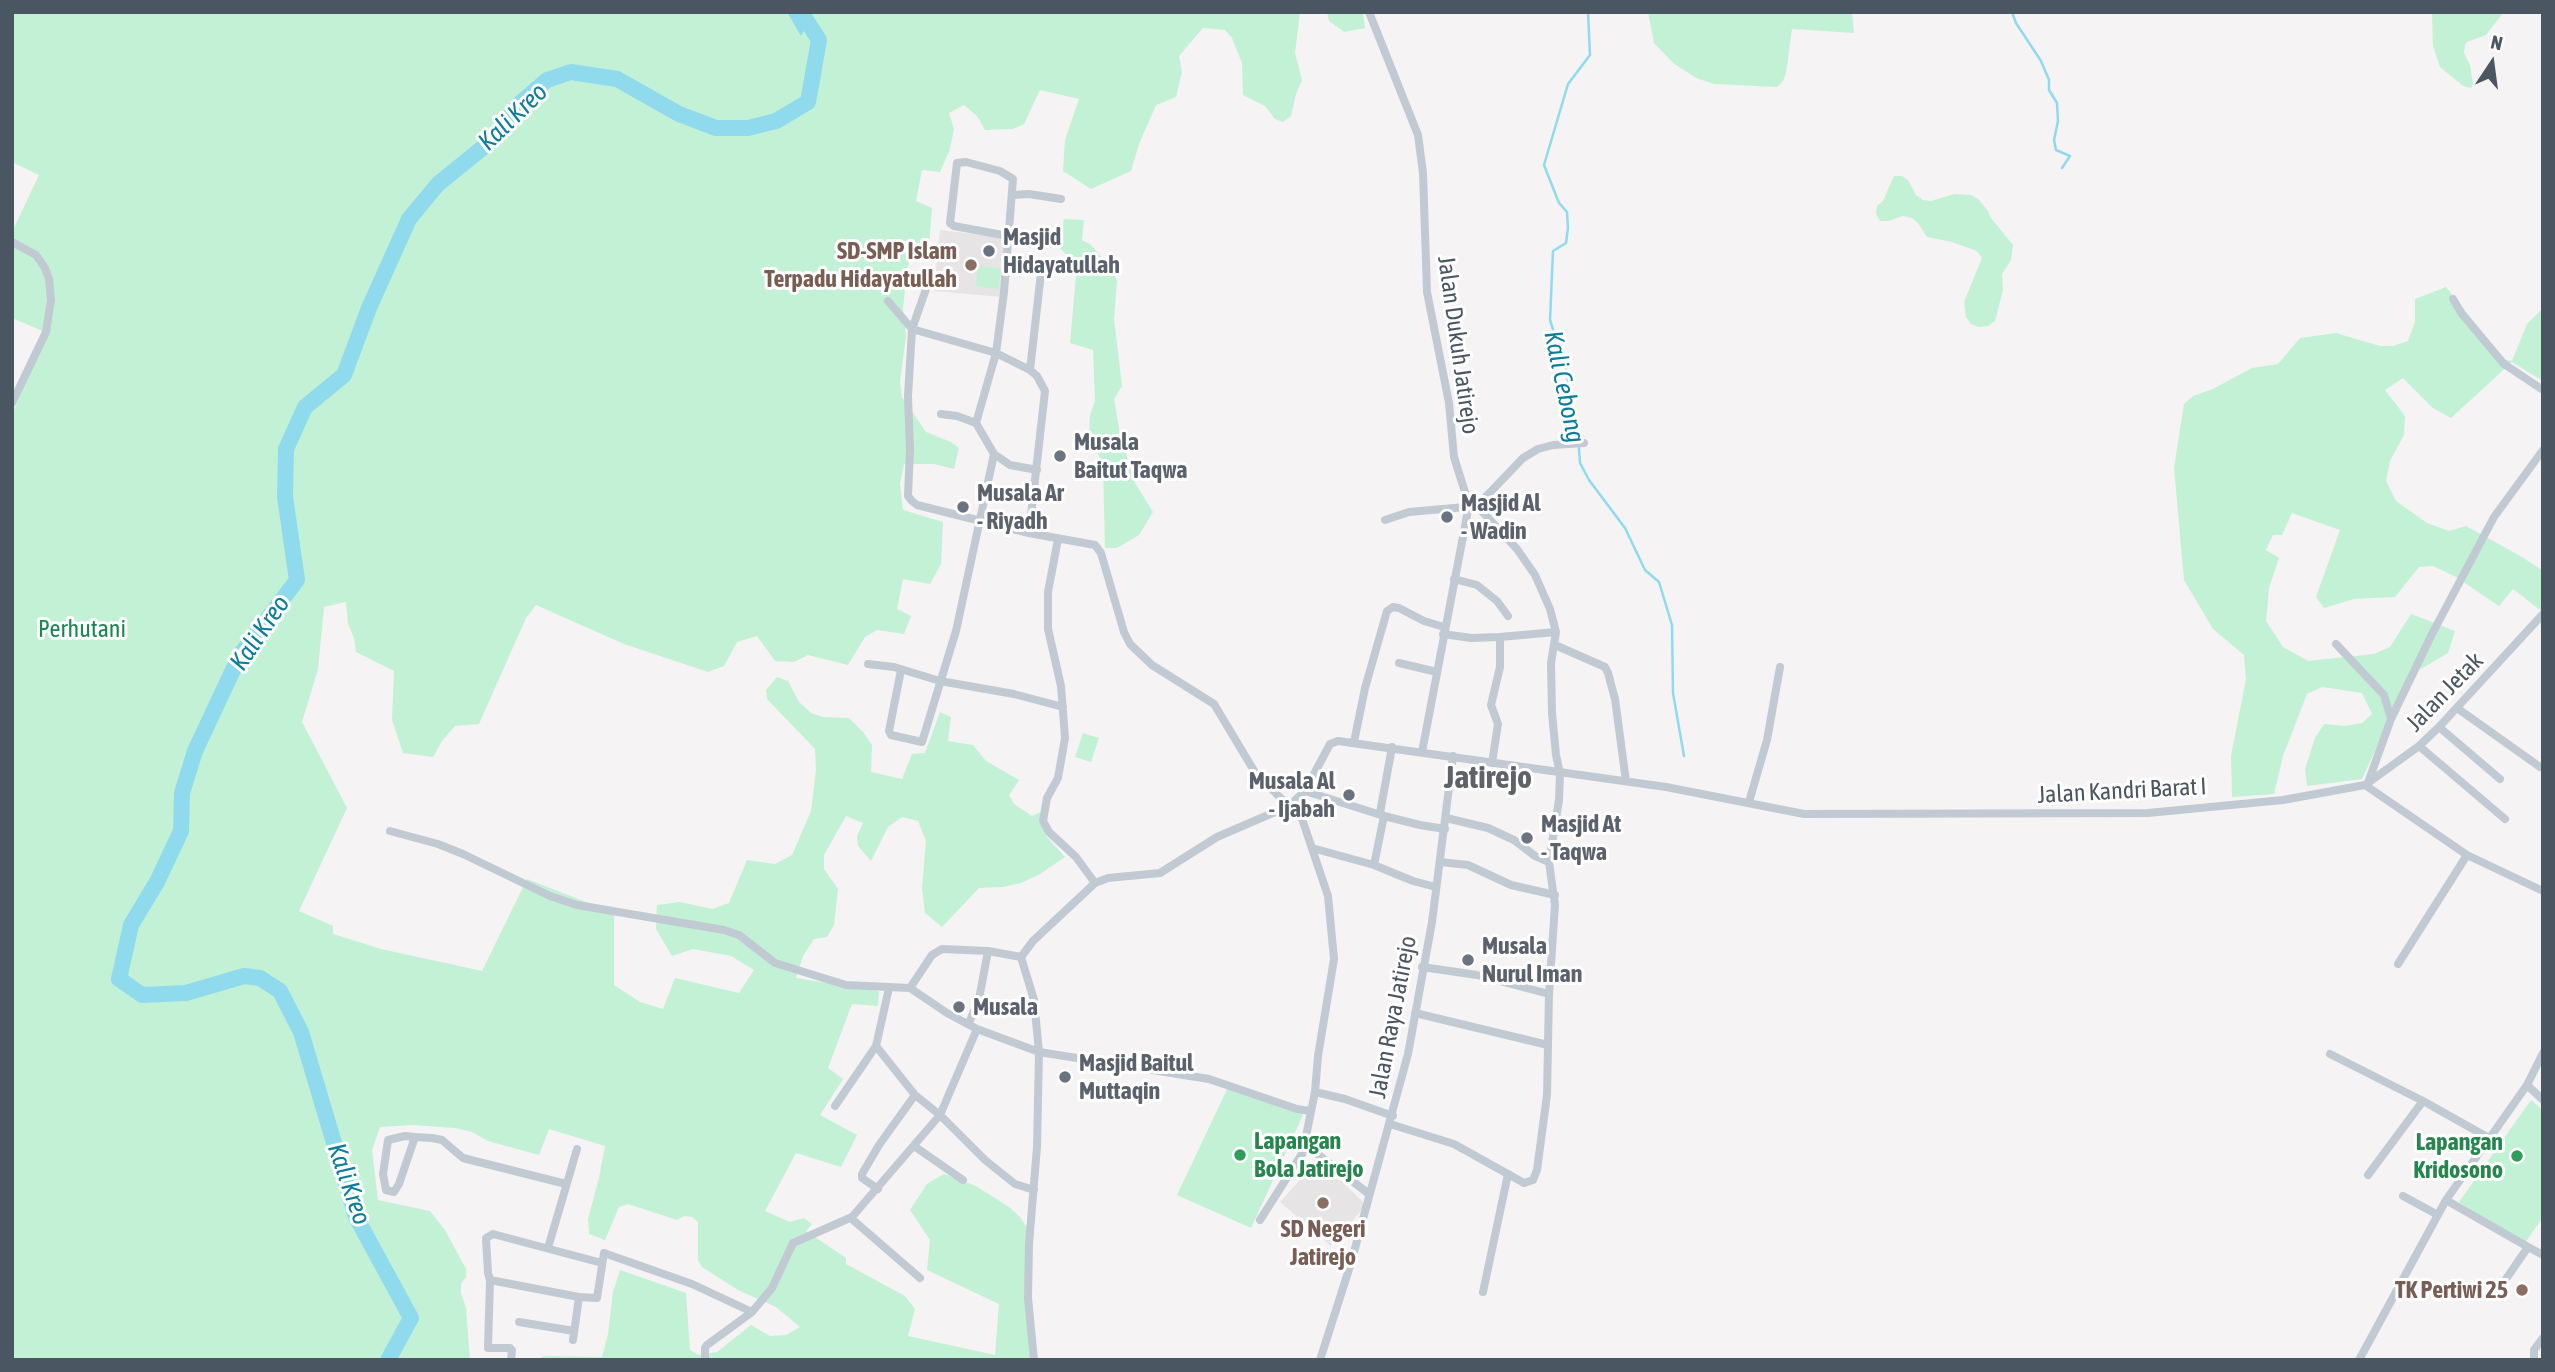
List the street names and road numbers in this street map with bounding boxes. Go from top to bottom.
street label: Jalan Dukuh Jatirejo [1431,254,1485,436]
street label: Jalan Jetak [2400,647,2490,737]
street label: Jalan Kandri Barat I [2037,772,2207,810]
street label: Jalan Raya Jatirejo [1363,933,1423,1101]

